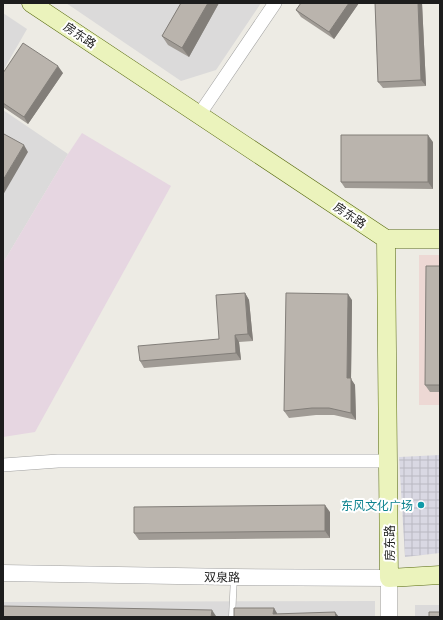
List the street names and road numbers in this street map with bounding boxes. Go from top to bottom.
street label: 房东路 [61,19,99,51]
street label: 房东路 [331,199,369,231]
street label: 房东路 [382,525,397,561]
street label: 双泉路 [204,569,240,585]

